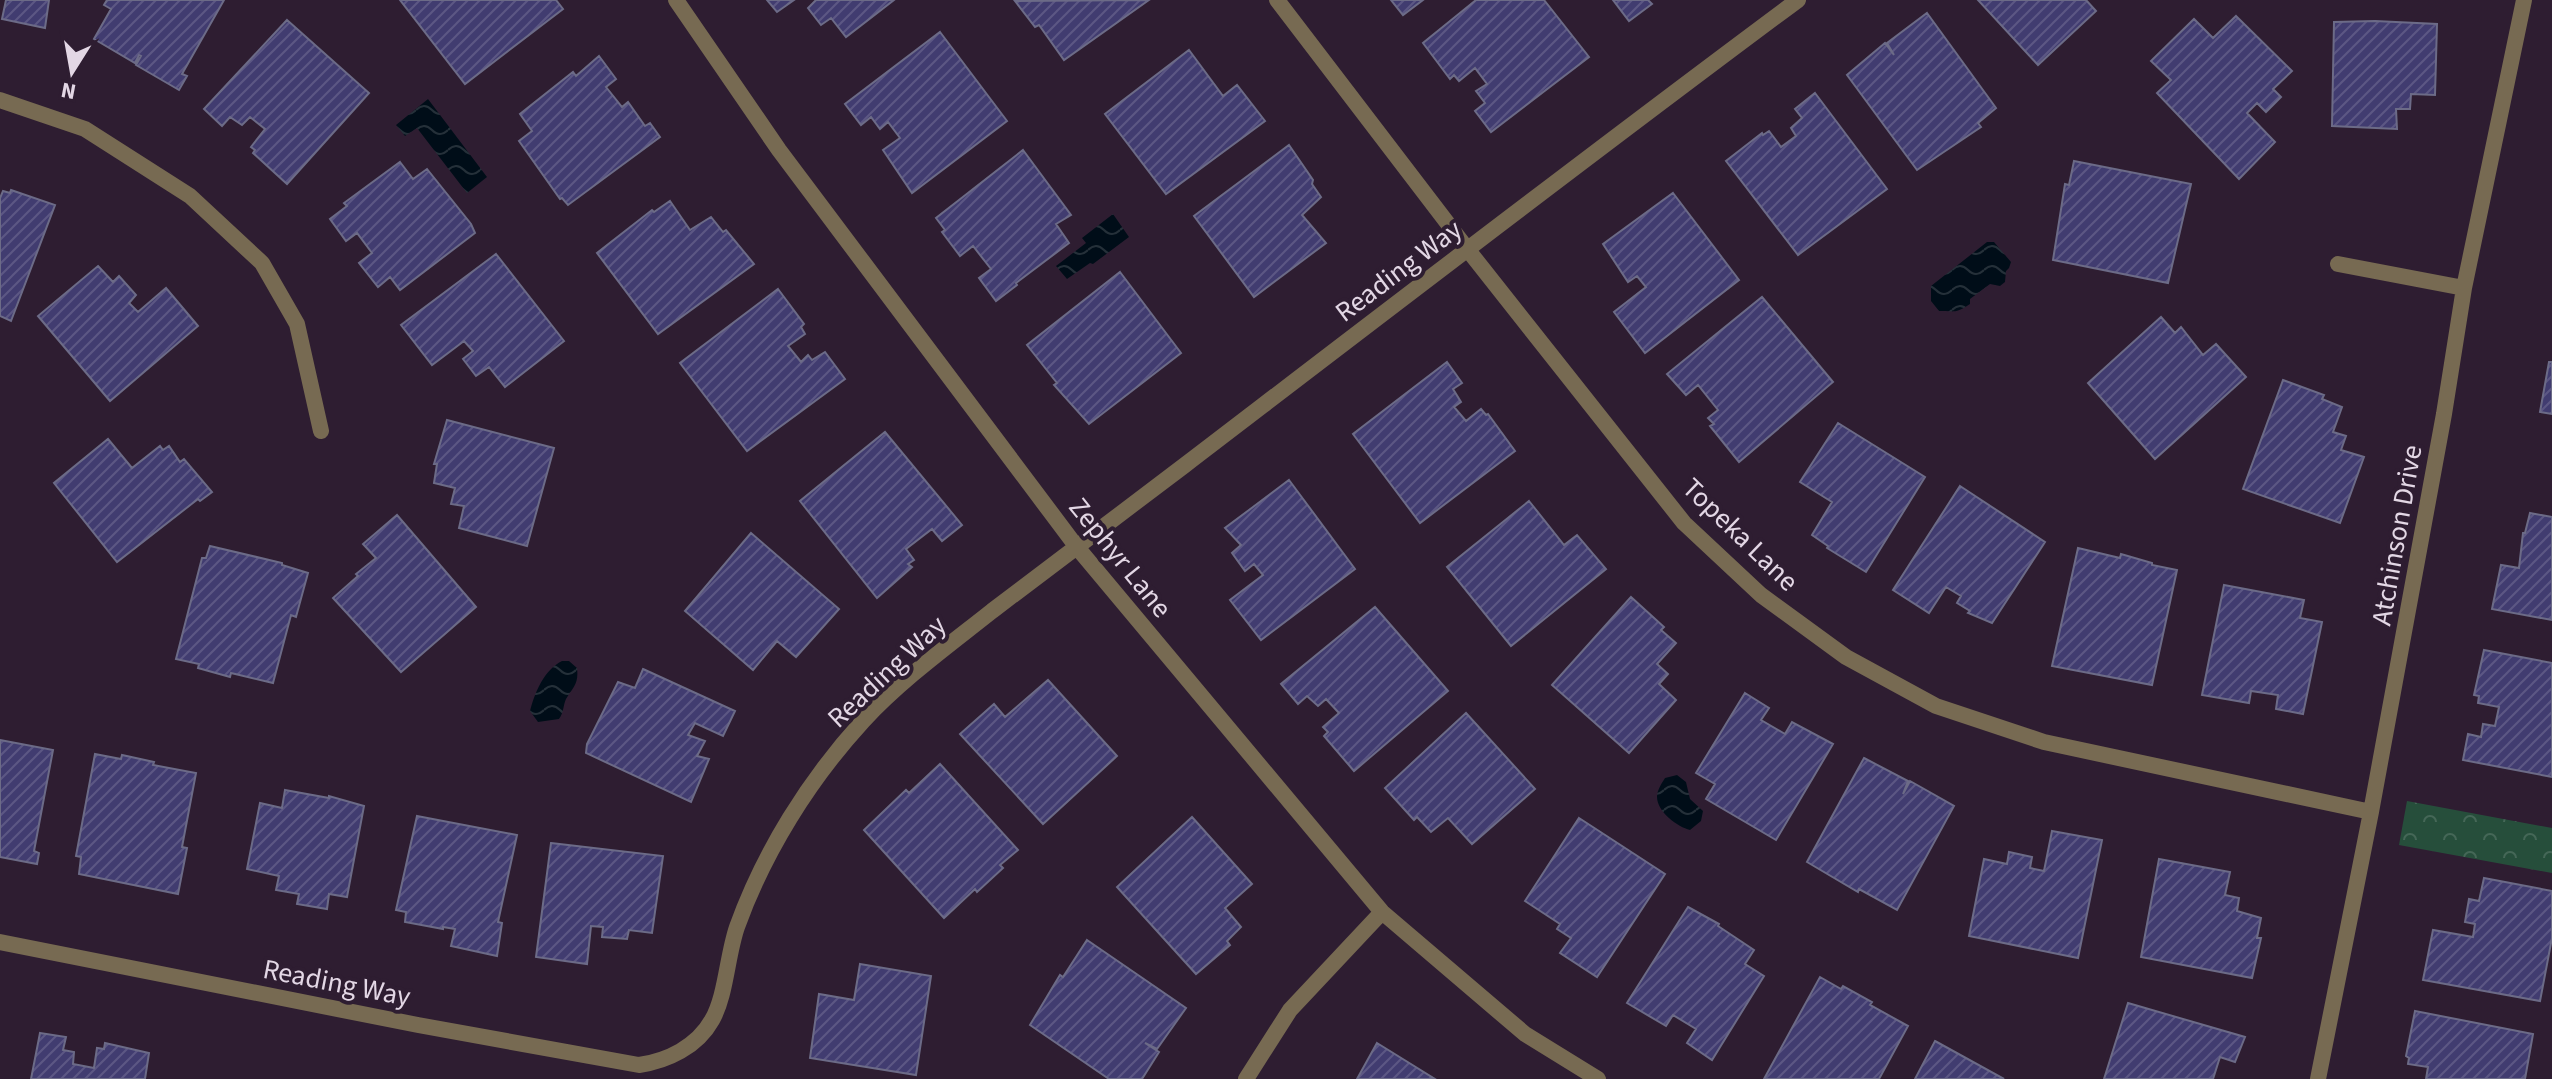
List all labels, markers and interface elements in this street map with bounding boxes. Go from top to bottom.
north arrow [32,32,112,112]
text: N [58,74,79,108]
street label: Reading Way [1327,210,1470,332]
street label: Atchinson Drive [2361,442,2433,629]
street label: Topeka Lane [1673,469,1807,601]
street label: Zephyr Lane [1059,489,1181,626]
street label: Reading Way [818,606,955,737]
street label: Reading Way [260,949,414,1017]

